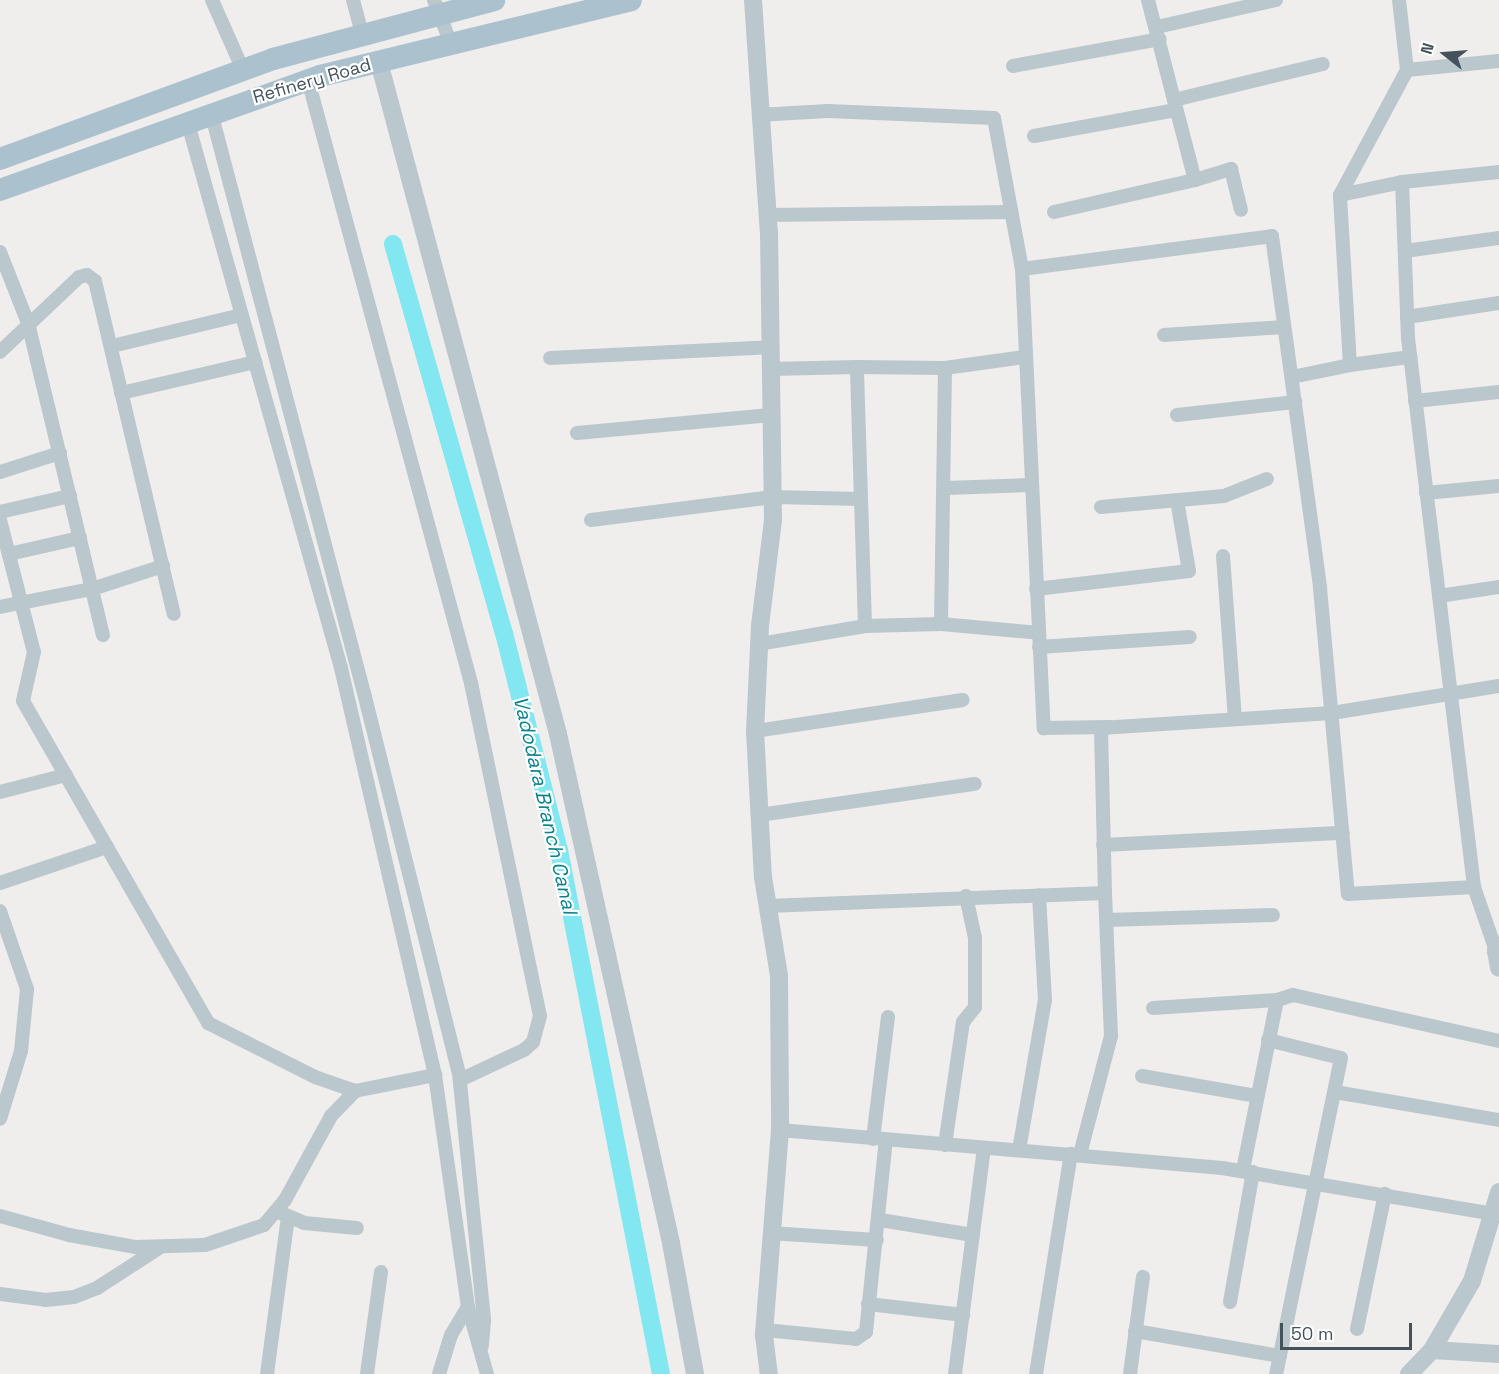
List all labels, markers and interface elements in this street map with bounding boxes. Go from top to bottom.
north arrow [1415,24,1475,84]
text: N [1416,40,1439,57]
street label: Refinery Road [250,54,374,108]
water label: Vadodara Branch Canal [508,694,582,916]
scale bar [1283,1311,1415,1349]
text: 50 m [1291,1322,1333,1345]

